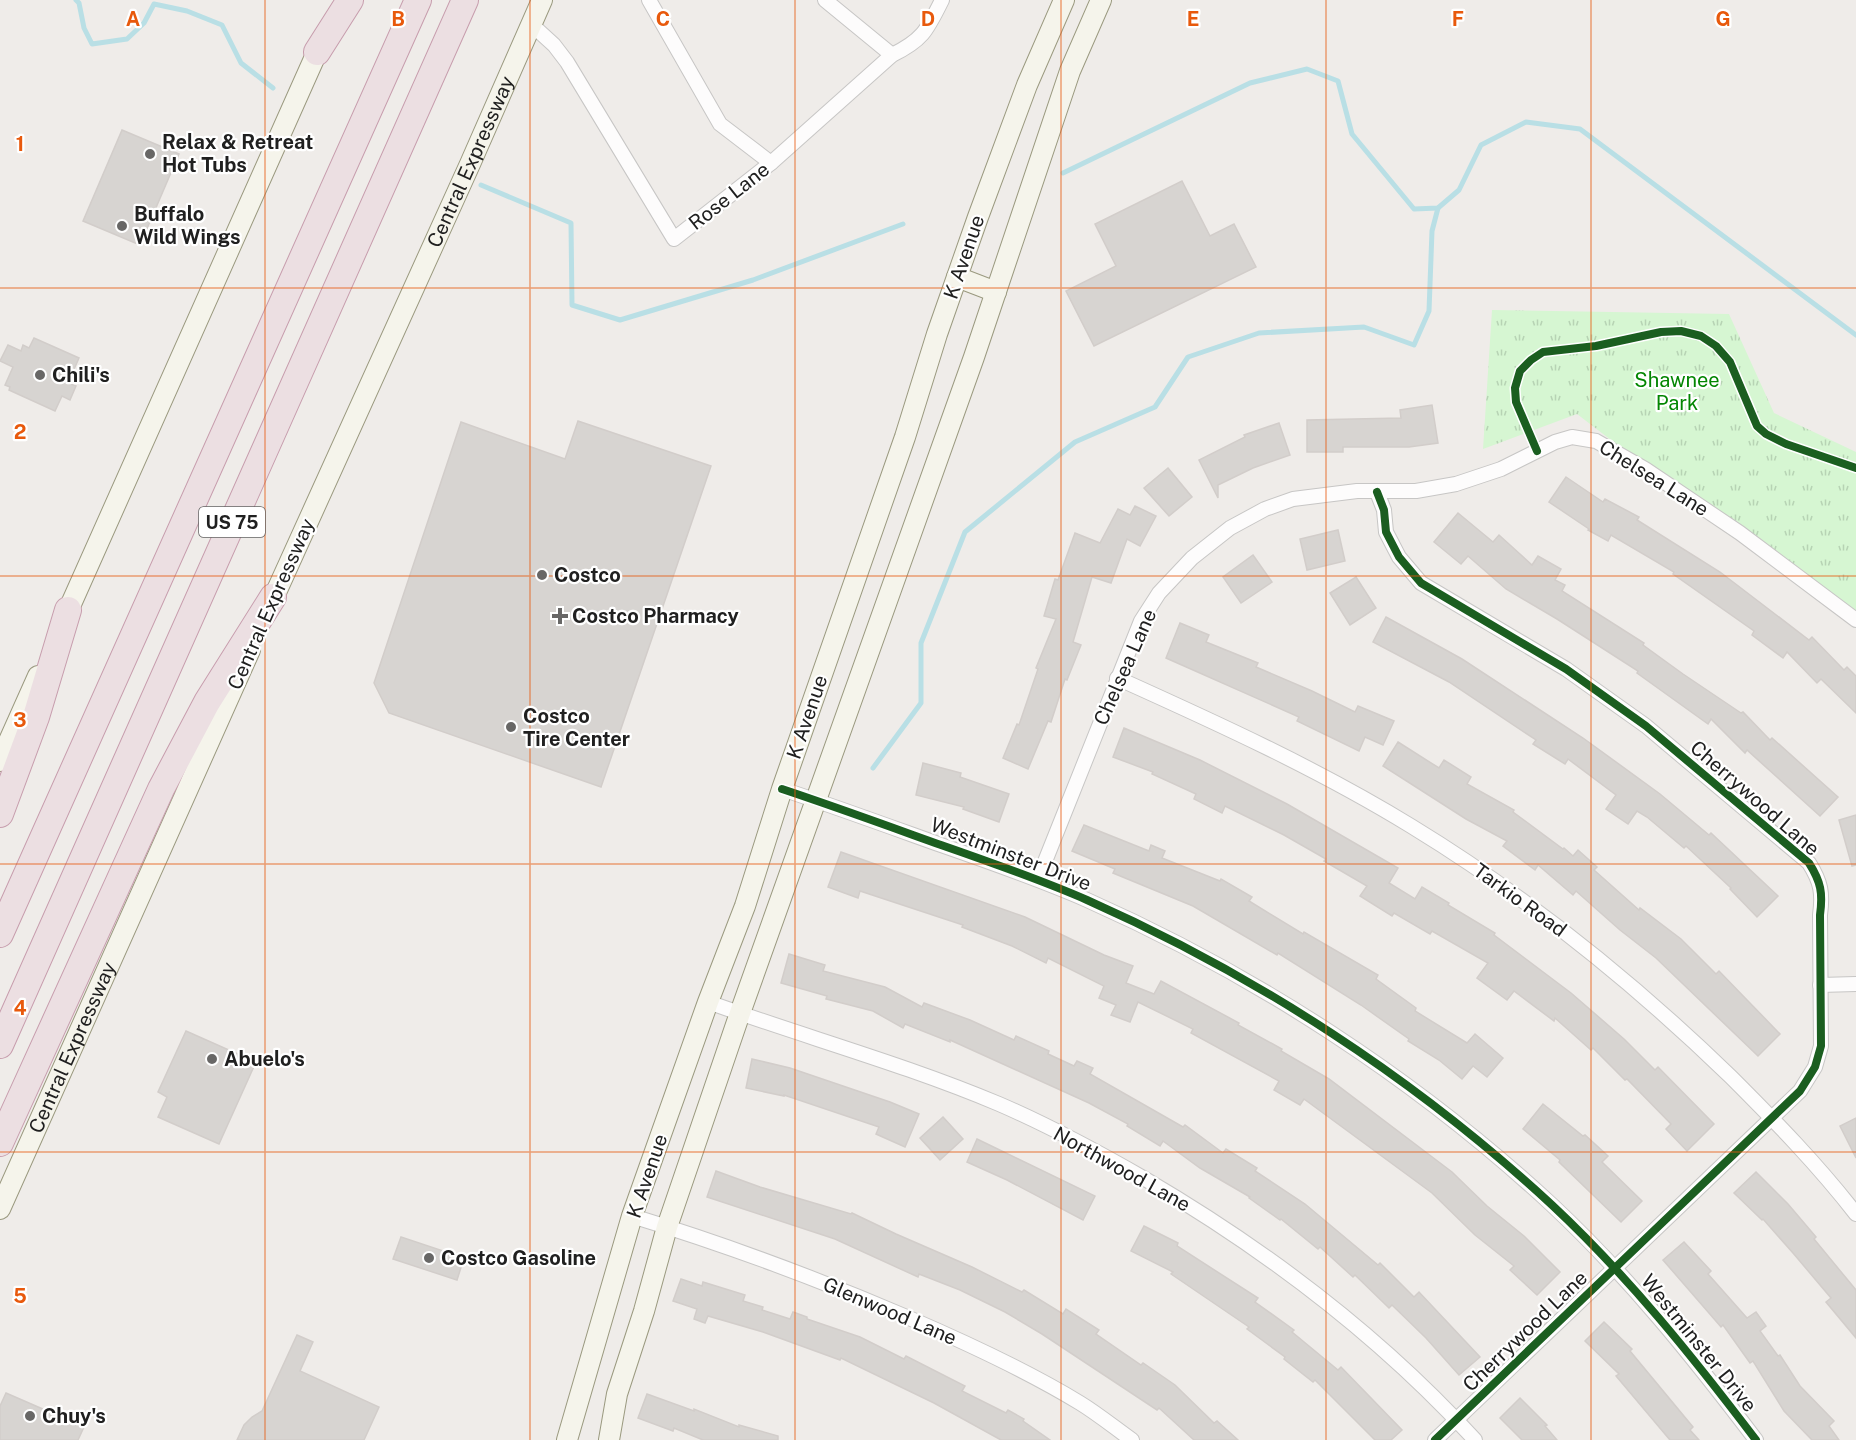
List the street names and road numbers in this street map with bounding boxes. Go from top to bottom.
street label: Central Expressway [422,72,519,251]
street label: Rose Lane [684,157,774,235]
street label: K Avenue [938,212,990,302]
street label: Chelsea Lane [1595,435,1713,521]
road number: US 75 [199,507,265,537]
street label: Central Expressway [222,514,320,693]
street label: Chelsea Lane [1089,605,1161,729]
street label: K Avenue [781,672,833,762]
street label: Cherrywood Lane [1685,735,1825,861]
street label: Westminster Drive [927,812,1095,896]
street label: Tarkio Road [1469,858,1571,942]
street label: Central Expressway [24,958,121,1137]
street label: Northwood Lane [1049,1121,1195,1217]
street label: K Avenue [621,1131,673,1221]
street label: Cherrywood Lane [1458,1266,1592,1396]
street label: Westminster Drive [1636,1269,1762,1417]
street label: Glenwood Lane [820,1272,960,1350]

